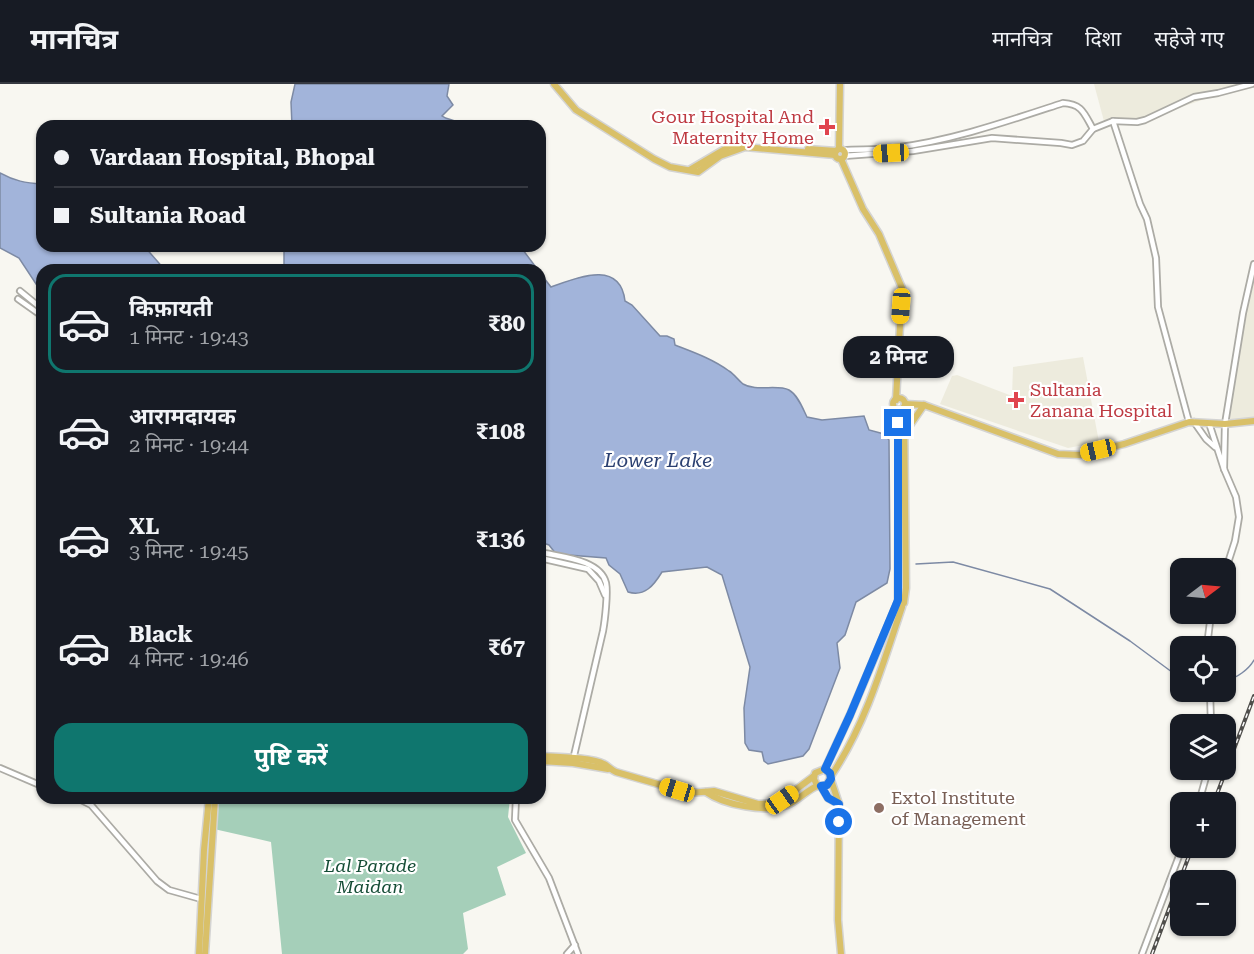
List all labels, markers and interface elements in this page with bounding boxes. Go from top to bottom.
text: मानचित्र [30,23,118,56]
text: मानचित्र [992,27,1052,51]
text: दिशा [1085,27,1121,51]
text: सहेजे गए [1154,27,1224,51]
place label: Gour Hospital And Maternity Home [651,106,814,148]
marker: Gour Hospital And Maternity Home [818,118,836,136]
car [873,143,909,163]
text: Vardaan Hospital, Bhopal [90,145,375,170]
text: Sultania Road [90,203,246,228]
car [891,287,911,325]
text: किफ़ायती [129,296,213,321]
icon: car [57,297,111,351]
text: ₹80 [488,311,525,336]
text: 1 मिनट · 19:43 [129,325,249,349]
callout: 2 मिनट [842,336,954,378]
text: 2 मिनट [869,345,928,369]
place label: Sultania Zanana Hospital [1030,379,1173,421]
marker: Sultania Zanana Hospital [1007,391,1025,409]
text: आरामदायक [129,404,236,429]
icon: car [57,405,111,459]
route end [884,409,911,436]
text: ₹108 [476,419,525,444]
text: 2 मिनट · 19:44 [129,433,249,457]
car [1078,437,1118,463]
water label: Lower Lake [603,448,712,472]
icon: car [57,513,111,567]
text: XL [129,514,159,539]
text: ₹136 [476,527,525,552]
text: 3 मिनट · 19:45 [129,539,249,563]
north arrow [1170,558,1236,624]
map controls [1170,558,1236,936]
icon: car [57,621,111,675]
text: Black [129,622,193,647]
text: ₹67 [488,635,525,660]
button: locate [1170,636,1236,702]
text: 4 मिनट · 19:46 [129,647,249,671]
button: layers [1170,714,1236,780]
button: पुष्टि करें [54,723,528,792]
car [657,776,697,804]
car [762,782,802,818]
place label: Extol Institute of Management [891,787,1026,829]
button: + [1170,792,1236,858]
marker: Extol Institute of Management [872,801,886,815]
route start [825,808,852,835]
park label: Lal Parade Maidan [323,855,416,897]
button: − [1170,870,1236,936]

